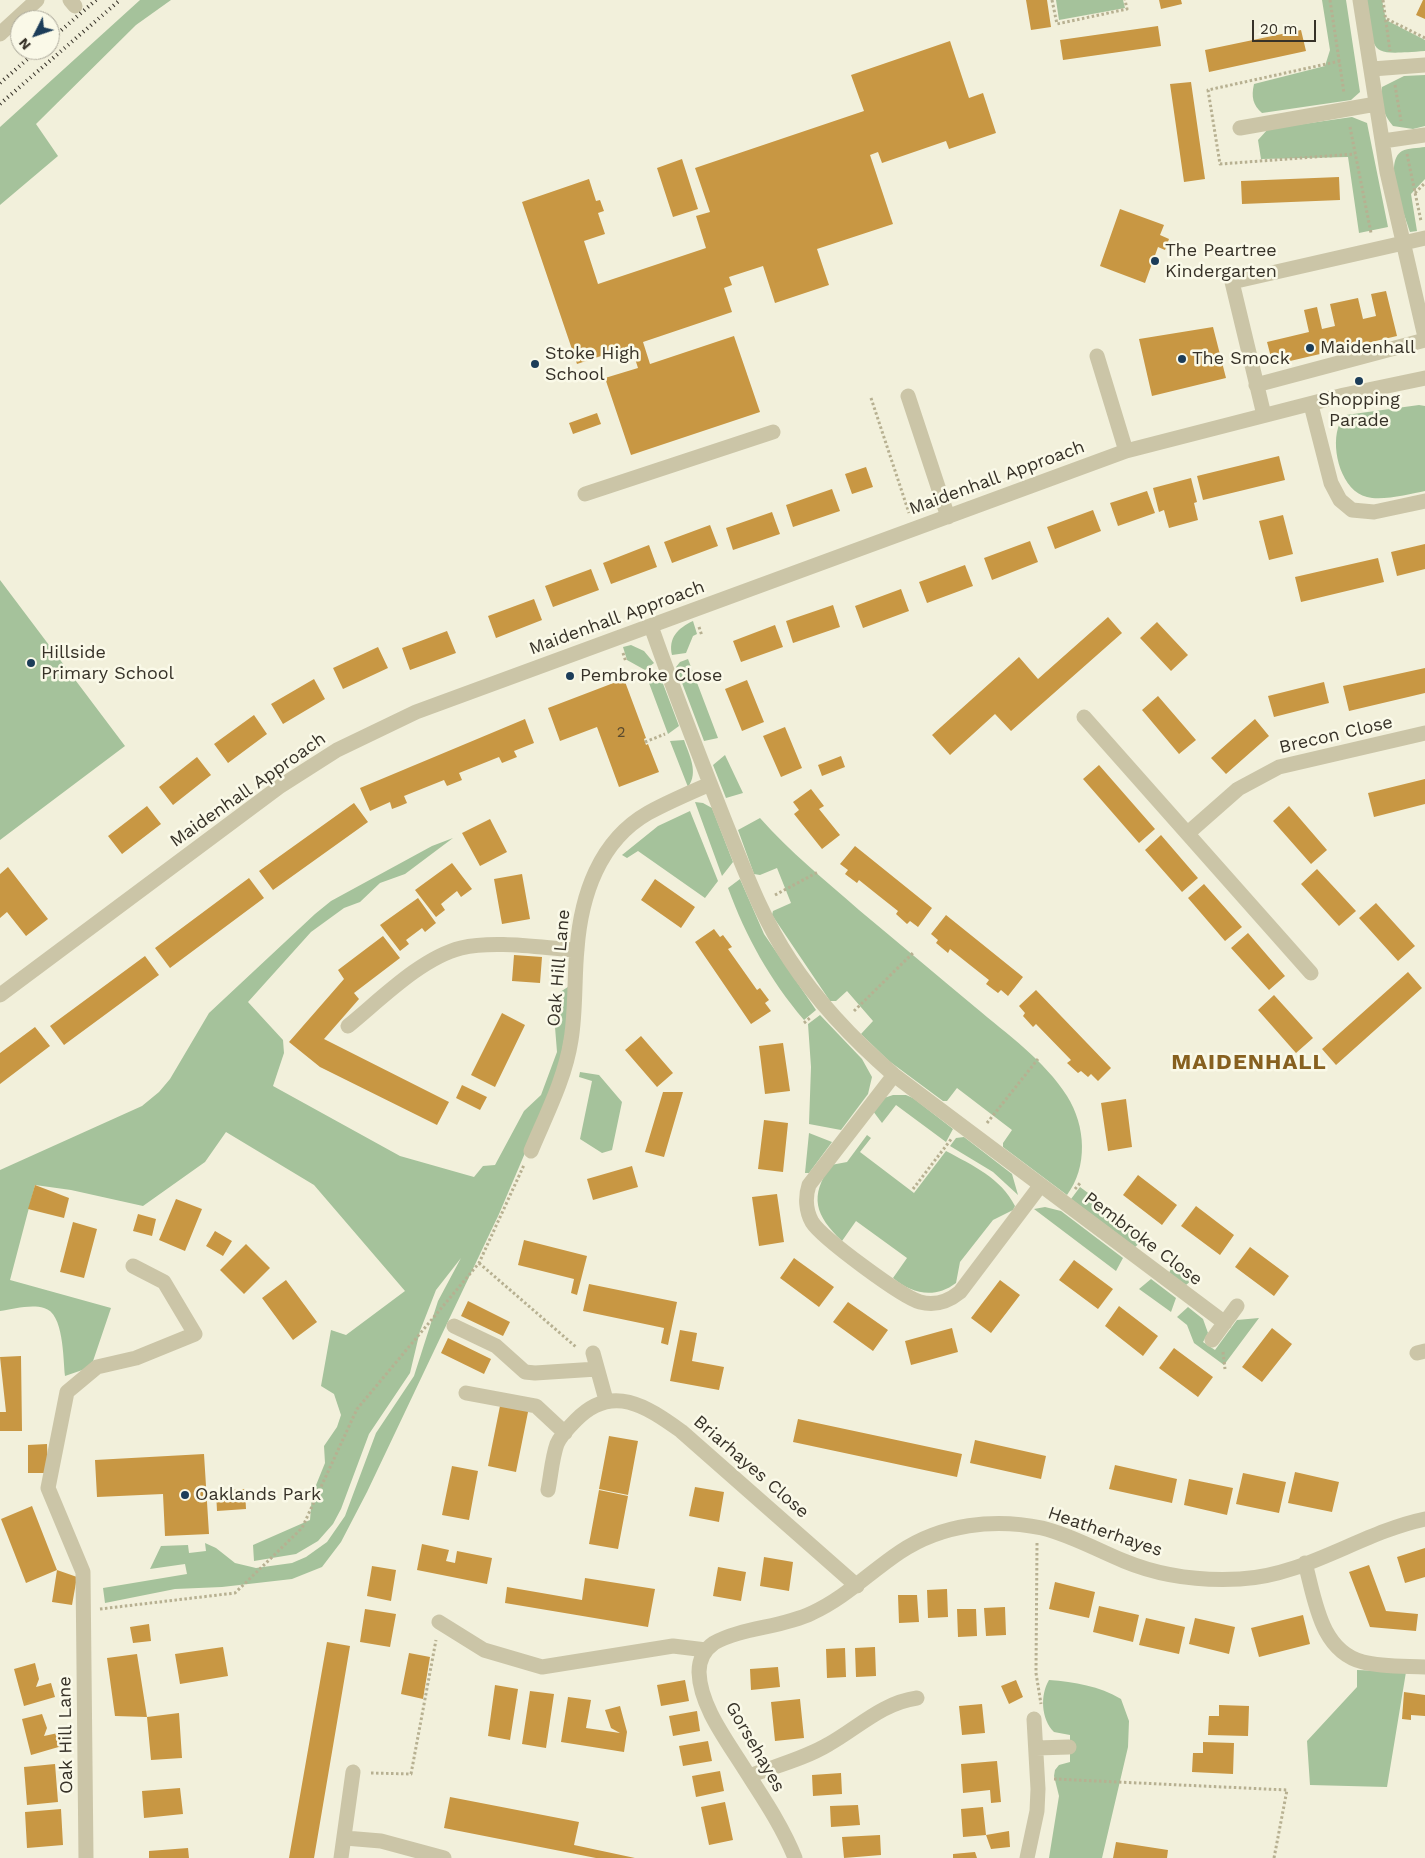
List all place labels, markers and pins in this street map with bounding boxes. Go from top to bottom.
place label: The Peartree Kindergarten [1165,240,1277,282]
marker: The Peartree Kindergarten [1149,255,1161,267]
place label: Maidenhall [1320,337,1415,359]
marker: Maidenhall [1304,342,1316,354]
place label: Stoke High School [545,343,640,386]
place label: The Smock [1192,348,1290,370]
marker: The Smock [1176,353,1188,365]
marker: Stoke High School [529,358,541,370]
marker: Shopping Parade [1353,375,1365,387]
place label: Shopping Parade [1318,389,1400,432]
place label: Hillside Primary School [41,642,174,684]
marker: Hillside Primary School [25,657,37,669]
place label: Pembroke Close [580,665,722,687]
marker: Pembroke Close [564,670,576,682]
place label: Oaklands Park [195,1484,321,1506]
marker: Oaklands Park [179,1489,191,1501]

